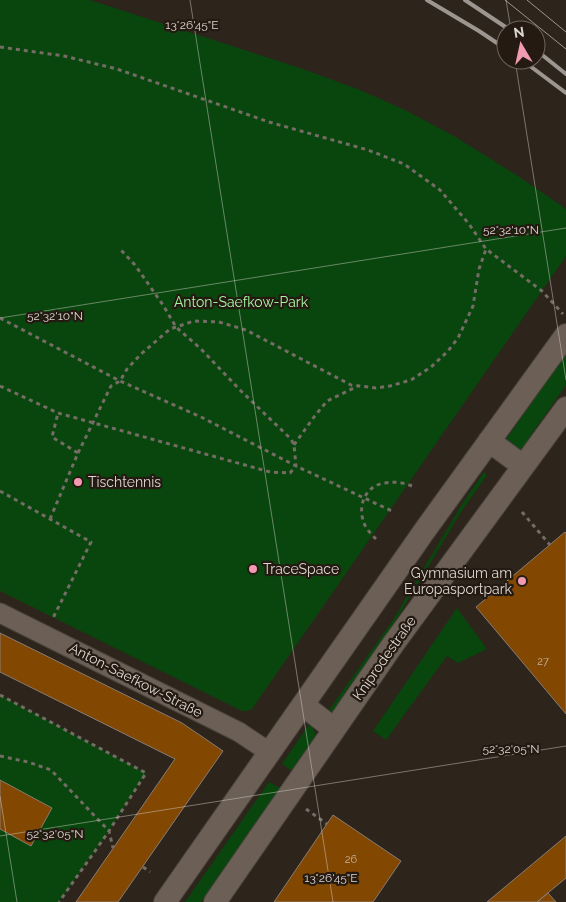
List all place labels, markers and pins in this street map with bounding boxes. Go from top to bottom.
place label: Tischtennis [88,474,161,490]
marker: Tischtennis [72,476,84,488]
place label: TraceSpace [263,561,339,577]
marker: TraceSpace [247,563,259,575]
place label: Gymnasium am Europasportpark [404,565,513,597]
marker: Gymnasium am Europasportpark [516,575,528,587]

